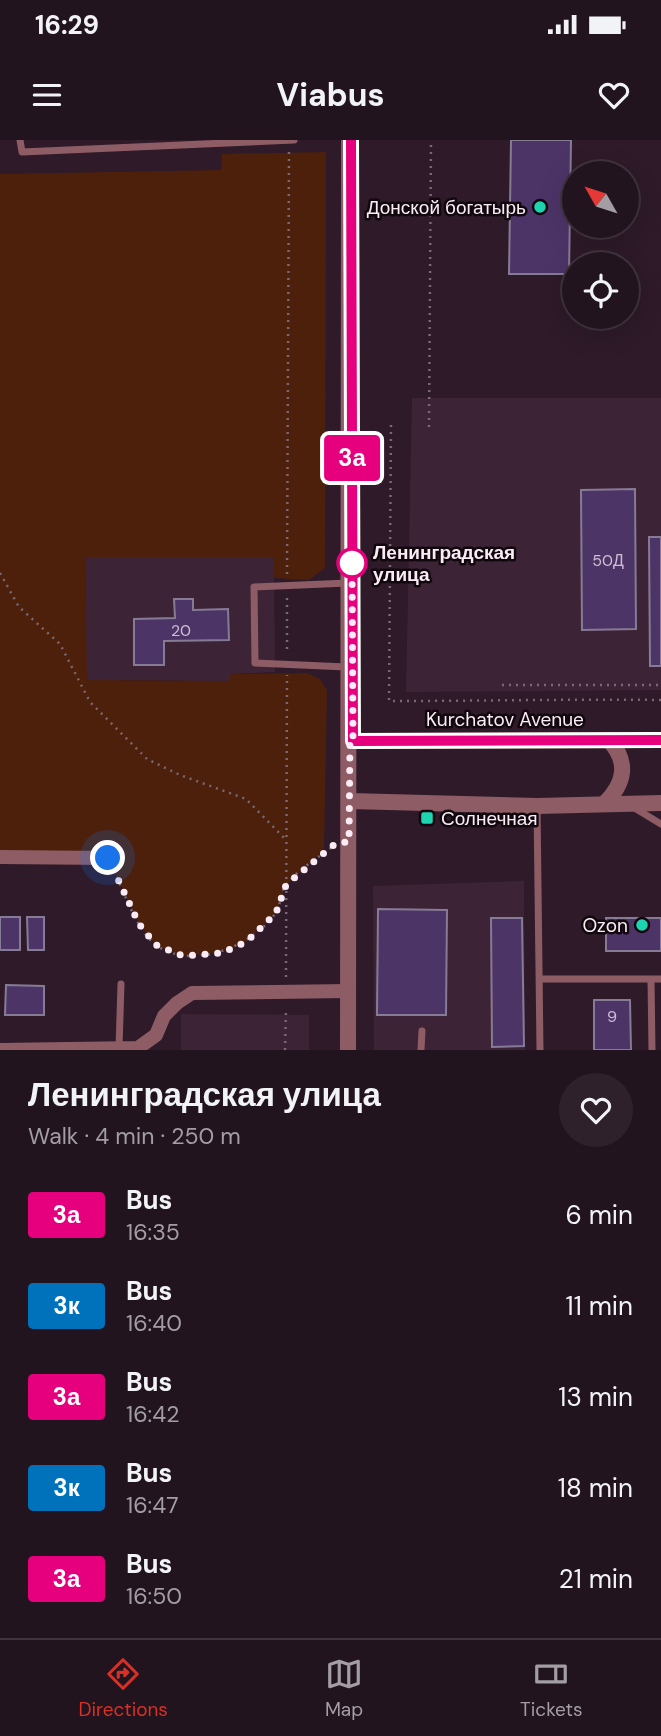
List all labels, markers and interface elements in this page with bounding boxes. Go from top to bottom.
text: 16:29 [35,8,99,42]
text: Viabus [277,74,384,116]
icon: menu [28,76,66,114]
icon: heart [595,76,633,114]
north arrow [562,161,639,238]
map controls [562,161,639,329]
place label: Донской богатырь [367,195,526,220]
marker: Донской богатырь [532,199,548,215]
button: locate [562,252,639,329]
line badge: 3а [320,435,384,481]
text: 3а [338,442,366,473]
place label: Ленинградская улица [373,540,515,587]
marker: Ленинградская улица [337,548,367,578]
house number: 50Д [592,550,624,571]
house number: 20 [171,620,191,641]
street label: Kurchatov Avenue [426,707,584,732]
place label: Солнечная [441,806,538,831]
marker: Солнечная [419,810,435,826]
your location [90,840,125,875]
place label: Ozon [582,913,628,938]
marker: Ozon [634,917,650,933]
house number: 9 [607,1006,617,1027]
text: Ленинградская улица [28,1073,381,1116]
button: heart [559,1073,633,1147]
text: Walk · 4 min · 250 m [28,1121,241,1151]
text: Bus [126,1183,172,1217]
text: 6 min [565,1198,633,1232]
text: 3а [53,1199,80,1230]
text: 16:35 [126,1217,180,1247]
text: Bus [126,1274,172,1308]
text: 11 min [566,1289,633,1323]
text: 3к [53,1290,80,1321]
text: 16:40 [126,1308,182,1338]
text: Bus [126,1365,172,1399]
text: 13 min [558,1380,633,1414]
text: 3а [53,1381,80,1412]
text: 16:42 [126,1399,179,1429]
text: Bus [126,1456,172,1490]
text: 18 min [558,1471,633,1505]
text: 3к [53,1472,80,1503]
text: 16:47 [126,1490,179,1520]
text: Bus [126,1547,172,1581]
text: 21 min [559,1562,633,1596]
text: 3а [53,1563,80,1594]
text: 16:50 [126,1581,182,1611]
tab: Directions [78,1655,168,1722]
tab: Map [325,1655,363,1722]
tab: Tickets [520,1655,583,1722]

